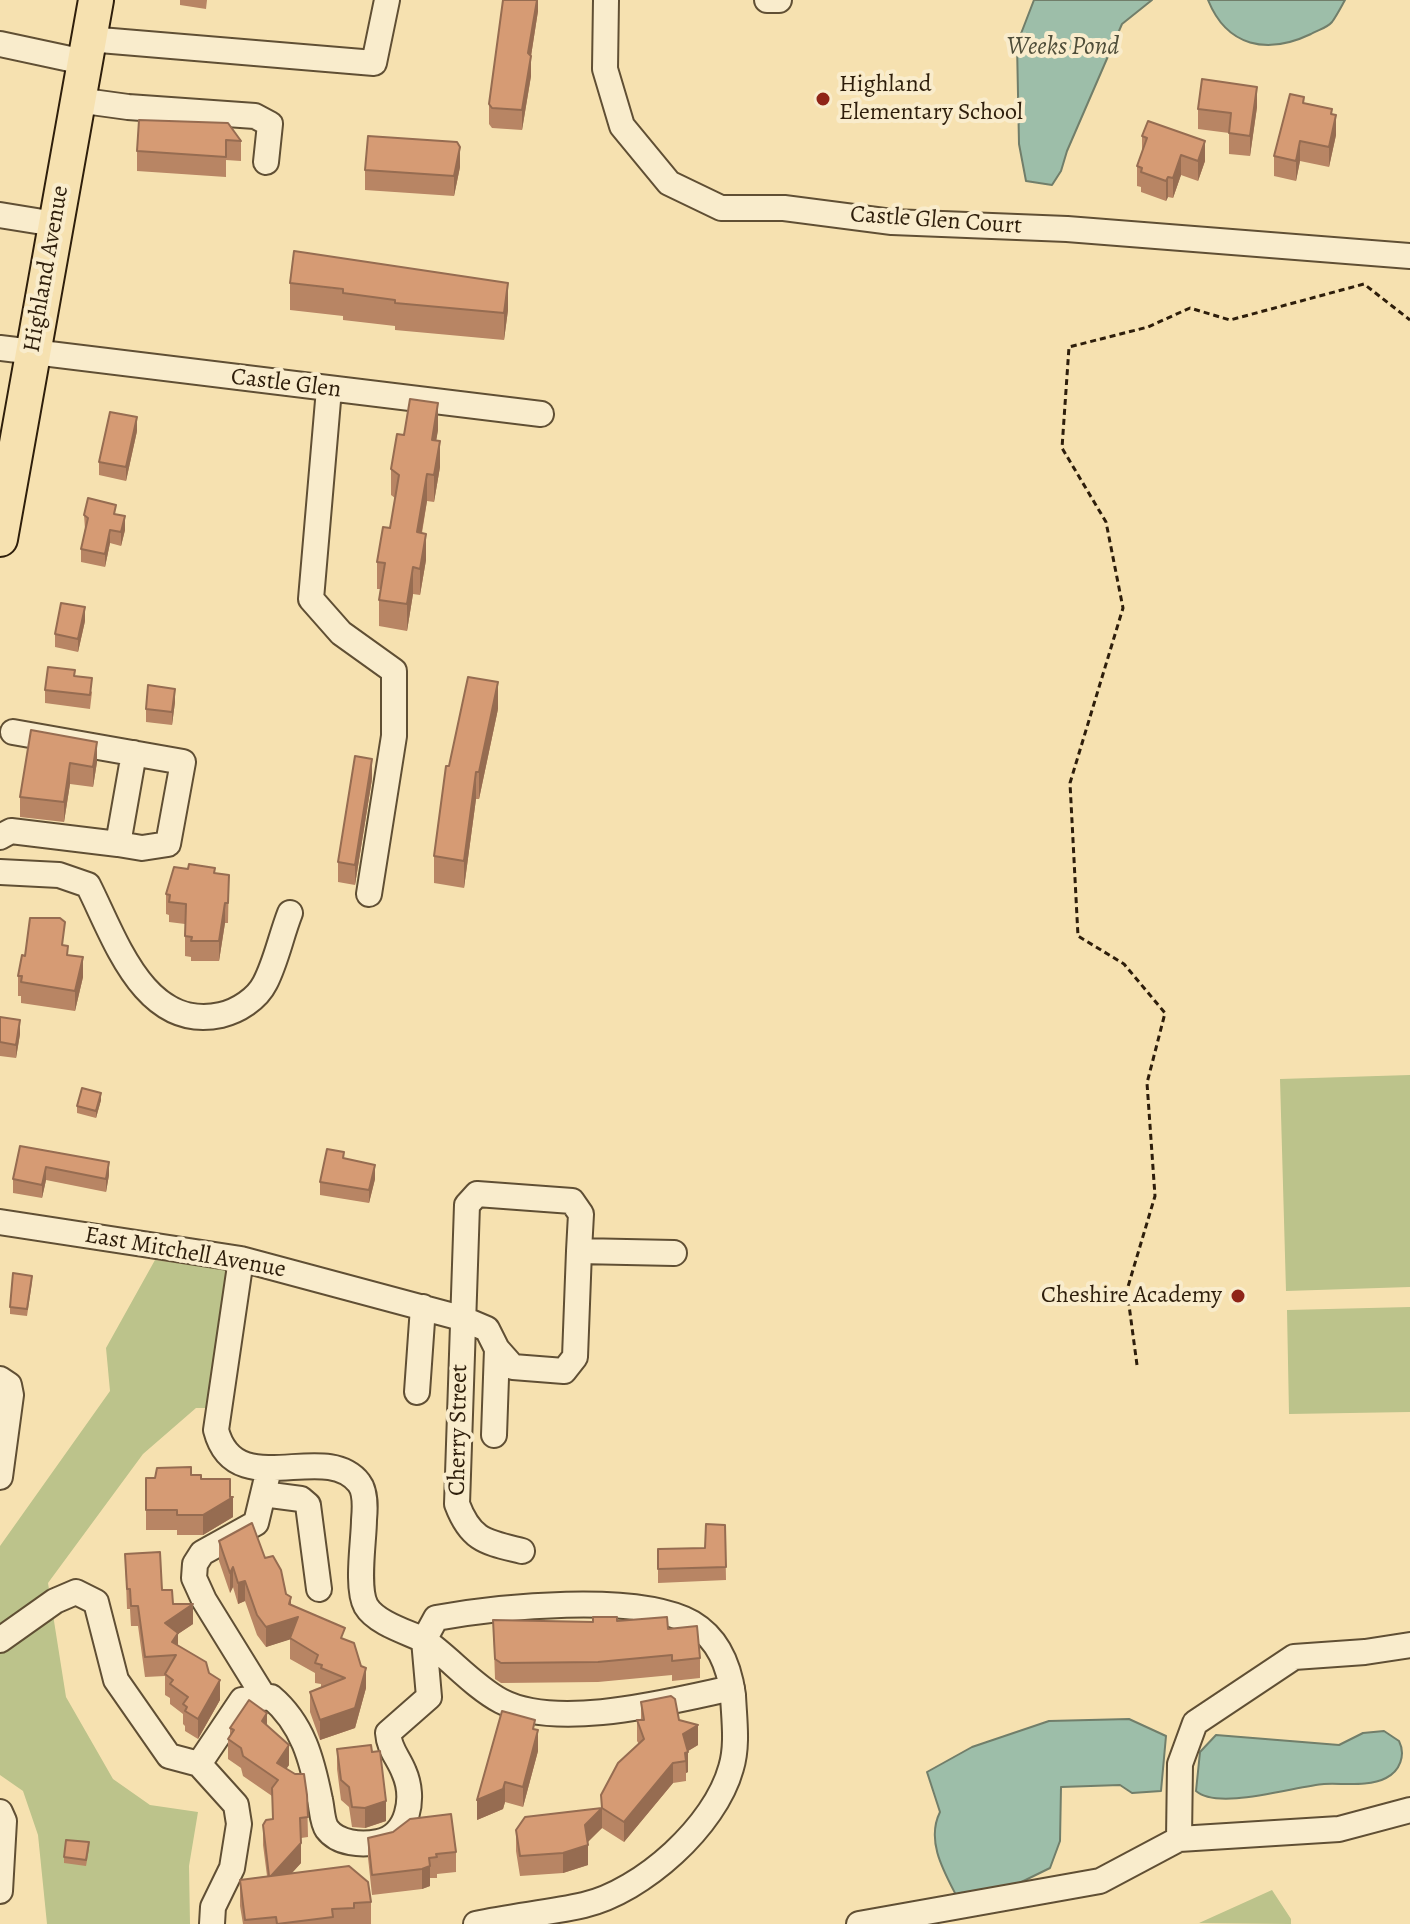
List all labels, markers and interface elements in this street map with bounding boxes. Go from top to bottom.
water label: Weeks Pond [1007,32,1119,64]
place label: Highland Elementary School [839,71,1023,127]
marker: Highland Elementary School [814,90,832,108]
street label: Highland Avenue [18,183,76,355]
street label: Castle Glen Court [849,201,1023,241]
street label: Castle Glen [229,363,343,405]
street label: East Mitchell Avenue [82,1221,288,1285]
place label: Cheshire Academy [1041,1282,1222,1310]
marker: Cheshire Academy [1229,1287,1247,1305]
street label: Cherry Street [443,1364,475,1496]

